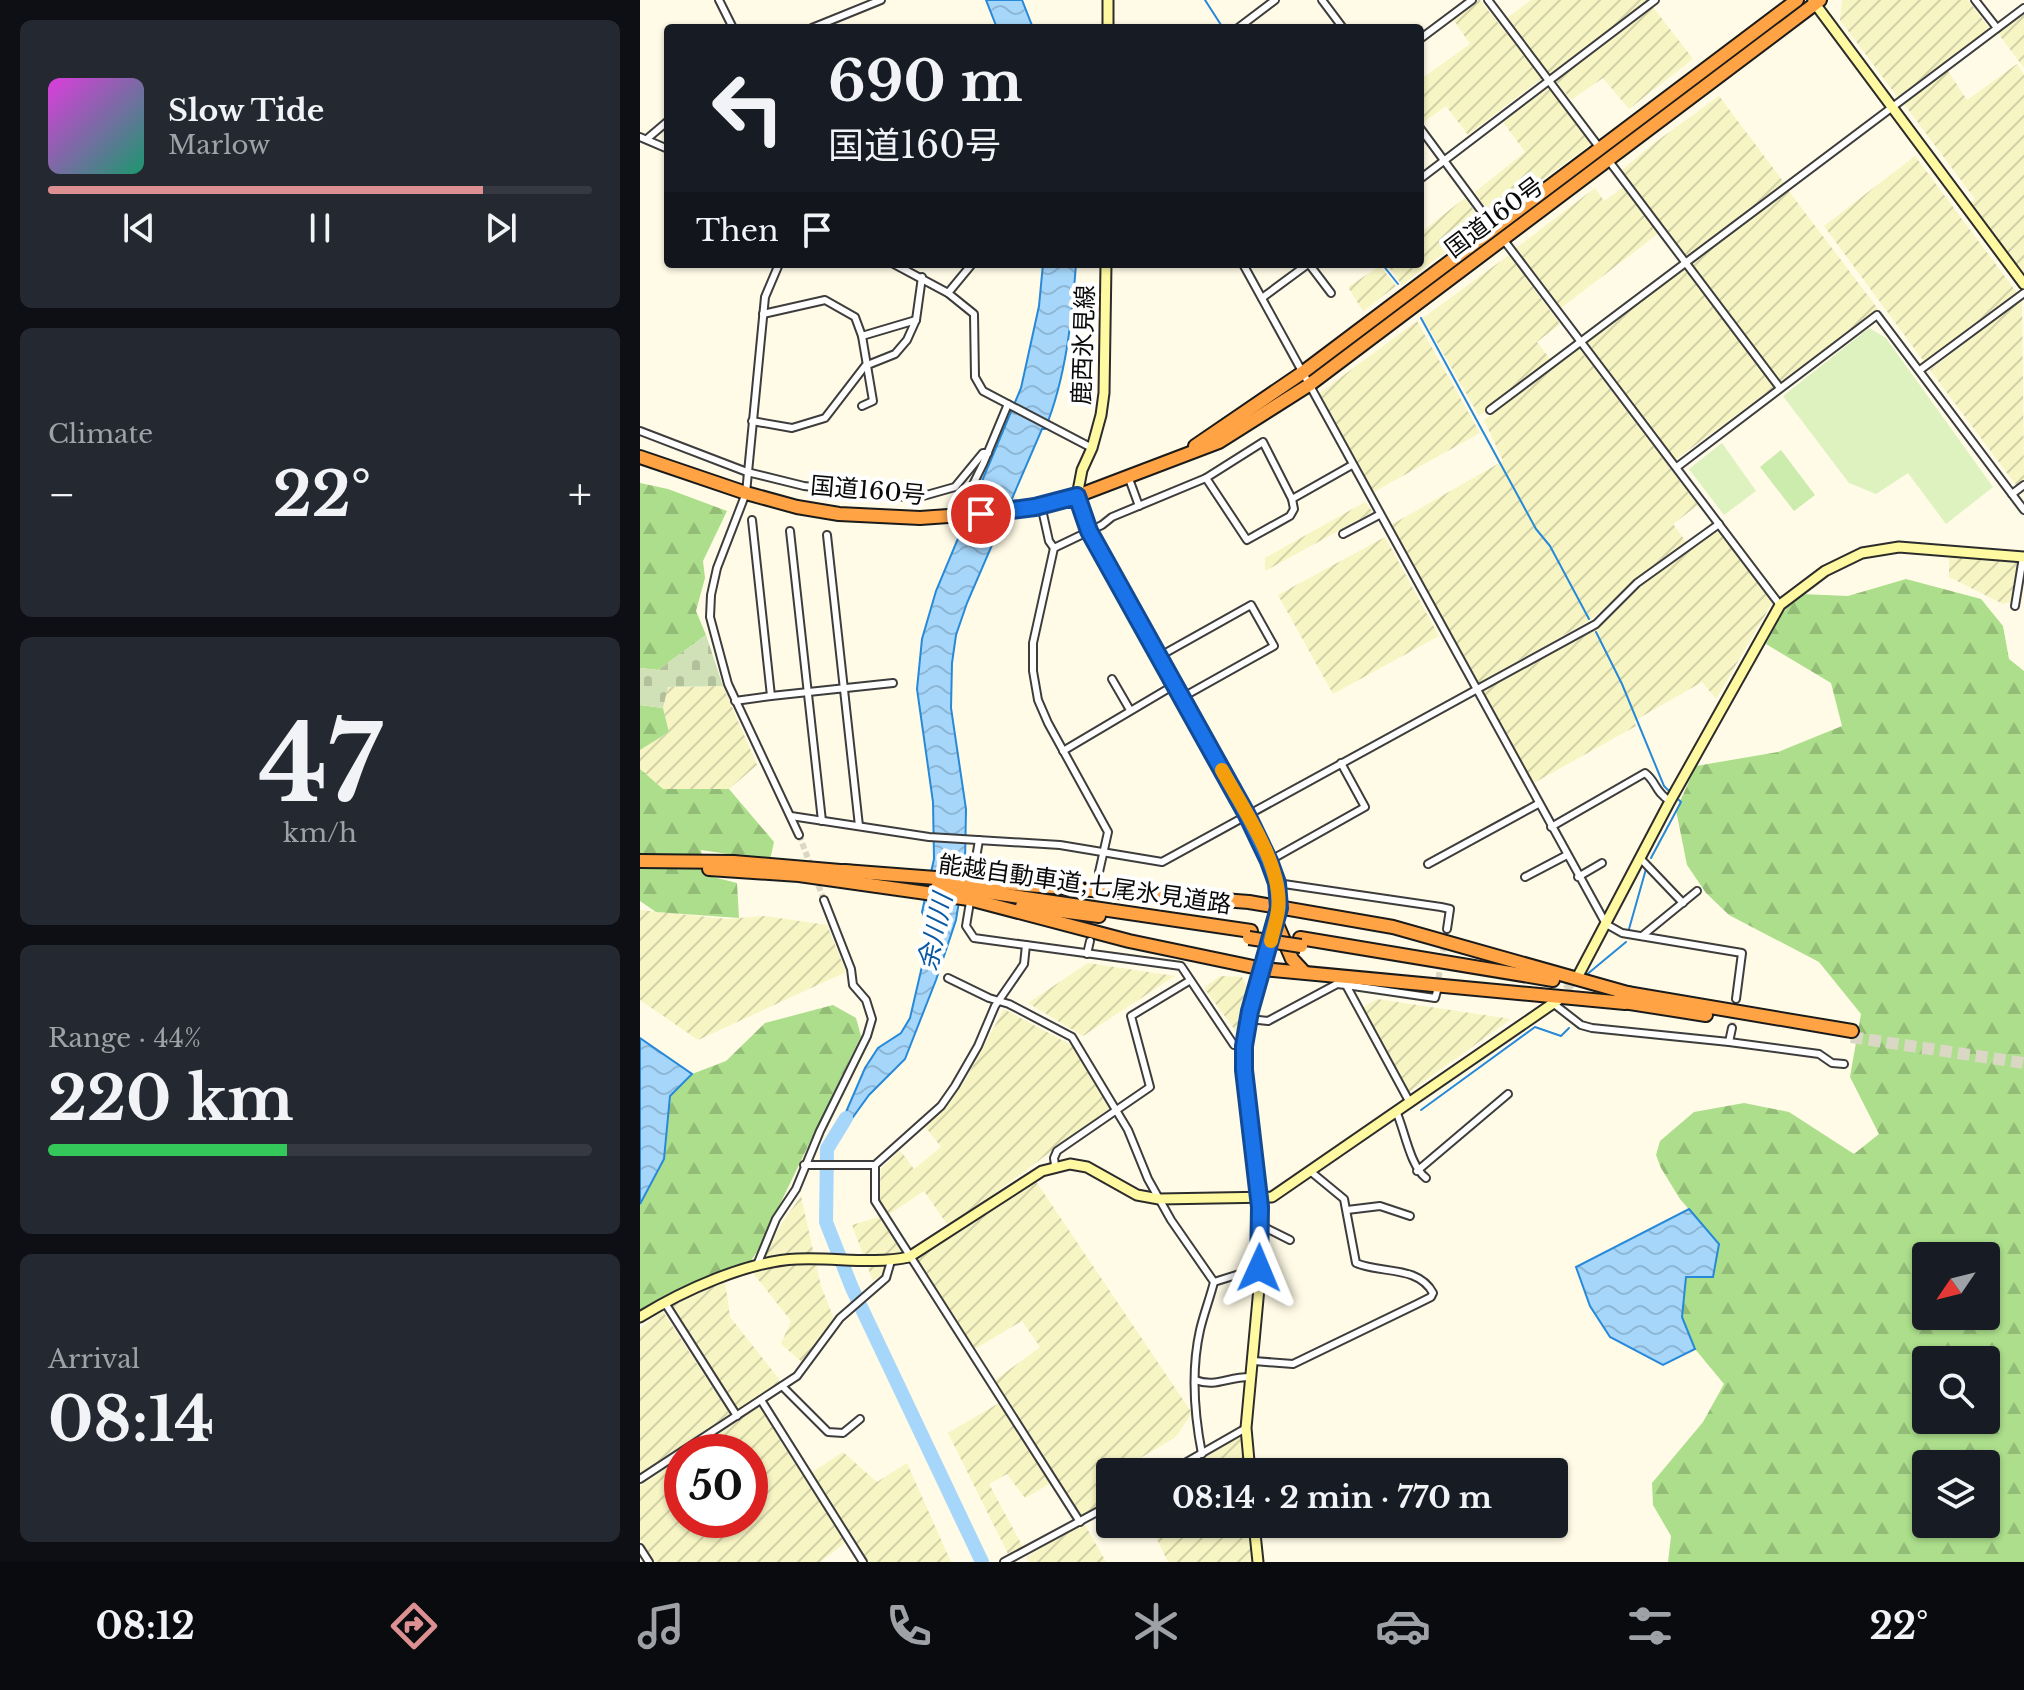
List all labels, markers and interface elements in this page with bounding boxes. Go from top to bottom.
text: 690 m [828,47,1023,116]
icon: left [696,56,800,160]
text: Slow Tide [168,92,324,129]
text: 国道160号 [828,123,1001,168]
text: Marlow [168,129,270,161]
street label: 国道160号 [1439,171,1549,263]
icon: previous [117,206,161,250]
icon: pause [298,206,342,250]
icon: next [479,206,523,250]
icon: arrive [795,208,839,252]
text: Then [696,212,779,249]
street label: 鹿西氷見線 [1066,285,1100,405]
text: Climate [48,418,153,450]
text: 22° [273,458,371,532]
text: − [48,467,76,522]
text: + [568,467,592,522]
street label: 国道160号 [809,471,927,509]
pin [947,480,1015,548]
icon: arrive [959,492,1003,536]
text: 47 [259,700,381,829]
text: km/h [283,817,357,849]
street label: 能越自動車道;七尾氷見道路 [937,849,1233,919]
water label: 余川川 [911,888,959,973]
text: Range · 44% [48,1022,201,1054]
text: 220 km [48,1062,294,1136]
position arrow [1217,1226,1301,1310]
north arrow [1912,1242,2000,1330]
map controls [1912,1242,2000,1538]
text: Arrival [48,1343,140,1375]
button: search [1912,1346,2000,1434]
text: 08:14 [48,1383,214,1457]
speed limit sign: 50 [664,1434,768,1538]
button: layers [1912,1450,2000,1538]
text: 08:14 · 2 min · 770 m [1172,1479,1492,1516]
icon: directions [386,1598,442,1654]
icon: music [633,1598,689,1654]
icon: phone [881,1598,937,1654]
icon: climate [1128,1598,1184,1654]
icon: car [1375,1598,1431,1654]
icon: filters [1622,1598,1678,1654]
text: 08:12 [96,1604,195,1649]
text: 22° [1869,1604,1928,1649]

